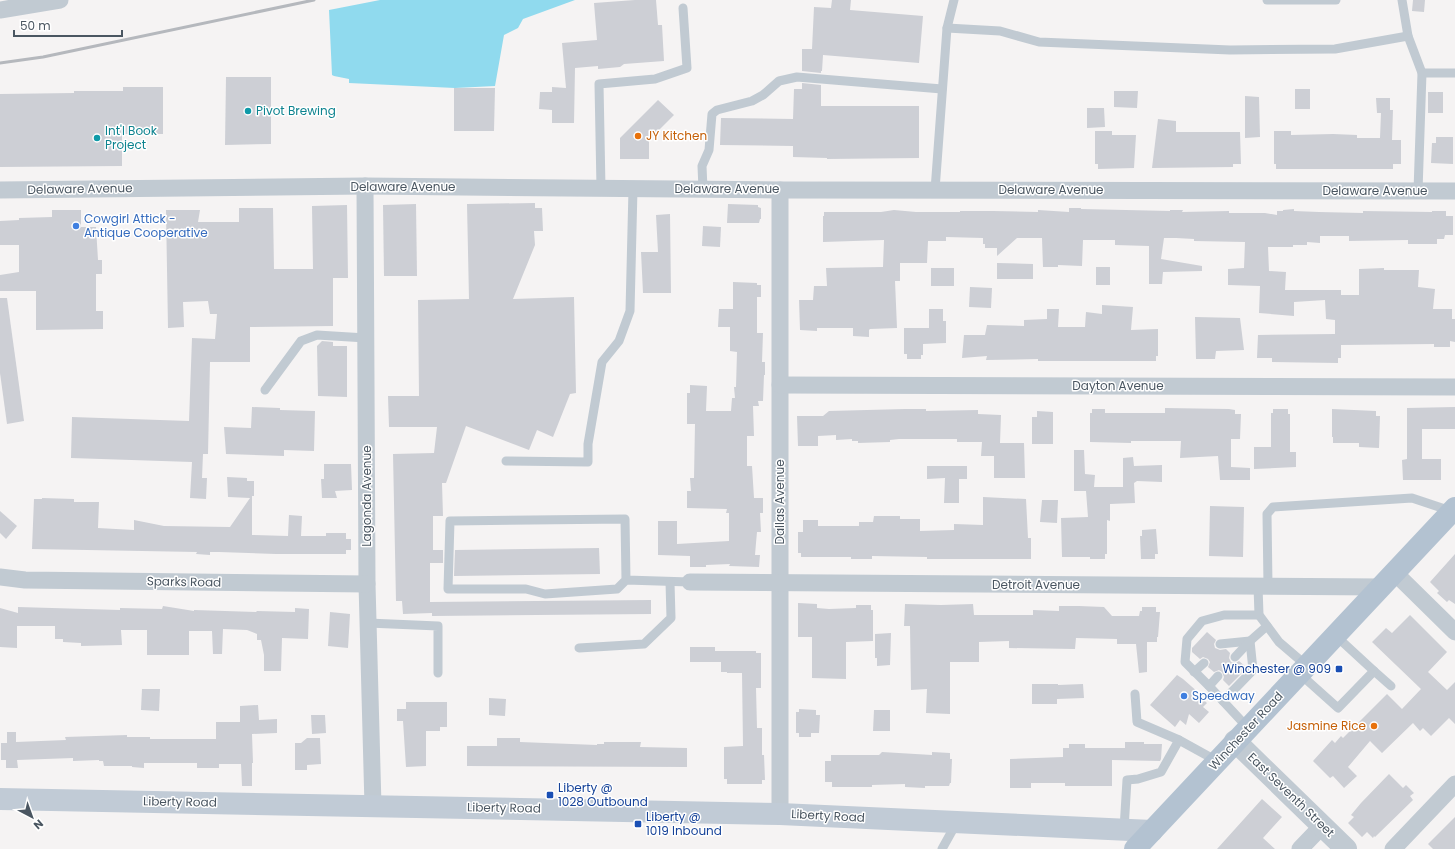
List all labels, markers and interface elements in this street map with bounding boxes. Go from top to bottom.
scale bar [14,12,122,38]
text: 50 m [20,17,51,34]
place label: Pivot Brewing [256,102,336,119]
marker: Pivot Brewing [243,106,253,116]
place label: Int'l Book Project [105,122,158,153]
place label: JY Kitchen [646,127,707,144]
marker: JY Kitchen [633,131,643,141]
marker: Int'l Book Project [92,133,102,143]
street label: Delaware Avenue [350,178,456,195]
street label: Delaware Avenue [27,179,133,198]
street label: Delaware Avenue [674,180,780,197]
street label: Delaware Avenue [998,181,1104,198]
street label: Delaware Avenue [1322,182,1428,199]
place label: Cowgirl Attick - Antique Cooperative [84,210,208,241]
marker: Cowgirl Attick - Antique Cooperative [71,221,81,231]
street label: Dayton Avenue [1072,377,1164,394]
street label: Lagonda Avenue [358,445,375,547]
street label: Dallas Avenue [771,459,788,545]
street label: Sparks Road [147,572,221,591]
street label: Detroit Avenue [992,576,1080,593]
place label: Winchester @ 909 [1222,660,1331,677]
marker: Winchester @ 909 [1334,664,1344,674]
place label: Speedway [1192,687,1255,704]
street label: Winchester Road [1205,688,1287,774]
marker: Speedway [1179,691,1189,701]
place label: Jasmine Rice [1287,717,1366,734]
marker: Jasmine Rice [1369,721,1379,731]
street label: East Seventh Street [1244,749,1339,841]
place label: Liberty @ 1028 Outbound [558,779,648,810]
marker: Liberty @ 1028 Outbound [545,790,555,800]
street label: Liberty Road [143,792,217,811]
north arrow [12,797,52,837]
street label: Liberty Road [467,798,541,817]
street label: Liberty Road [791,805,865,826]
place label: Liberty @ 1019 Inbound [646,808,722,839]
text: N [30,816,47,833]
marker: Liberty @ 1019 Inbound [633,819,643,829]

